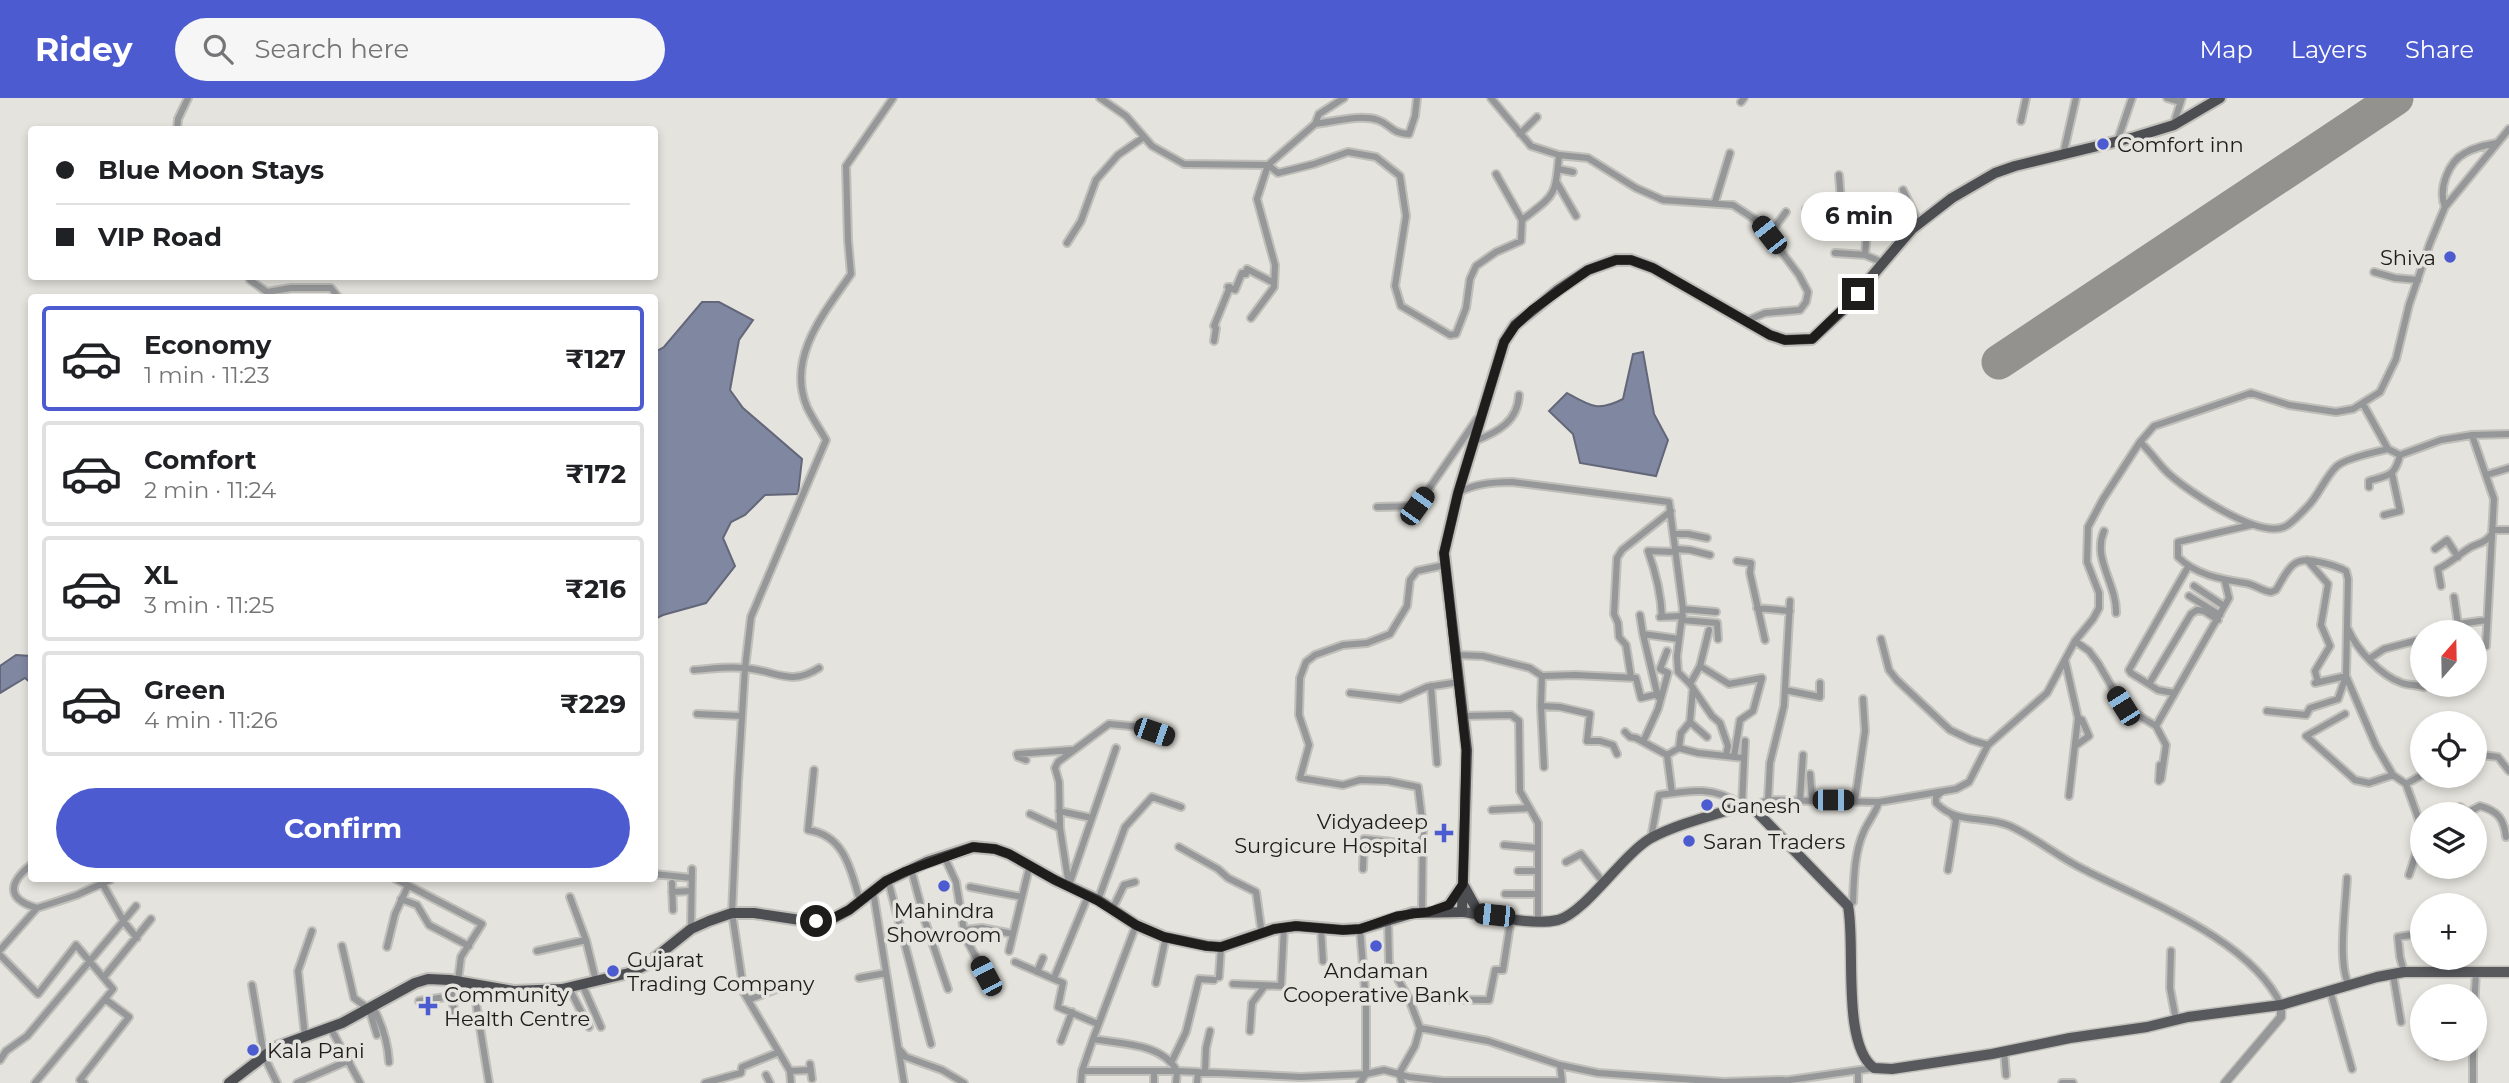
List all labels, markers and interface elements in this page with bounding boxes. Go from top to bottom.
search box [175,18,665,81]
text: Ridey [35,29,133,69]
icon: search [199,30,237,68]
text: Search here [255,33,409,65]
text: Map [2199,35,2253,64]
text: Layers [2291,35,2367,64]
text: Share [2405,35,2474,64]
place label: Comfort inn [2117,132,2244,157]
marker: Comfort inn [2095,136,2111,152]
text: Blue Moon Stays [98,154,324,186]
callout: 6 min [1800,192,1916,242]
text: 6 min [1825,202,1893,230]
car [1748,212,1791,258]
text: VIP Road [98,221,222,253]
place label: Shiva [2380,245,2436,270]
marker: Shiva [2442,249,2458,265]
route end [1842,278,1874,310]
icon: car [60,327,123,390]
text: Economy [144,329,271,361]
text: ₹127 [565,343,626,375]
text: 1 min · 11:23 [144,361,270,389]
icon: car [60,442,123,505]
text: Comfort [144,444,256,476]
text: ₹172 [565,458,626,490]
text: 2 min · 11:24 [144,476,276,504]
car [1397,483,1438,529]
icon: car [60,557,123,620]
text: XL [144,559,178,591]
text: ₹216 [565,573,626,605]
text: 3 min · 11:25 [144,591,275,619]
north arrow [2410,620,2487,696]
map controls [2410,620,2487,1061]
icon: car [60,672,123,735]
text: Green [144,674,226,706]
car [2103,683,2144,729]
text: ₹229 [560,688,626,720]
text: 4 min · 11:26 [144,706,278,734]
button: locate [2410,711,2487,788]
car [1131,715,1178,749]
button: Confirm [56,788,630,868]
car [1813,790,1855,811]
place label: Ganesh [1721,793,1801,818]
marker: Ganesh [1699,797,1715,813]
button: layers [2410,802,2487,879]
place label: Vidyadeep Surgicure Hospital [1234,809,1428,858]
marker: Vidyadeep Surgicure Hospital [1434,823,1454,843]
place label: Saran Traders [1703,829,1845,854]
marker: Saran Traders [1681,833,1697,849]
marker: Mahindra Showroom [936,878,952,894]
button: + [2410,893,2487,970]
place label: Mahindra Showroom [886,898,1002,947]
car [1473,902,1516,928]
route start [800,905,832,937]
marker: Andaman Cooperative Bank [1368,938,1384,954]
place label: Gujarat Trading Company [627,947,815,996]
car [967,953,1006,999]
place label: Andaman Cooperative Bank [1283,958,1469,1007]
marker: Gujarat Trading Company [605,963,621,979]
place label: Community Health Centre [444,982,590,1031]
button: − [2410,984,2487,1061]
marker: Community Health Centre [418,996,438,1016]
place label: Kala Pani [267,1038,365,1063]
marker: Kala Pani [245,1042,261,1058]

